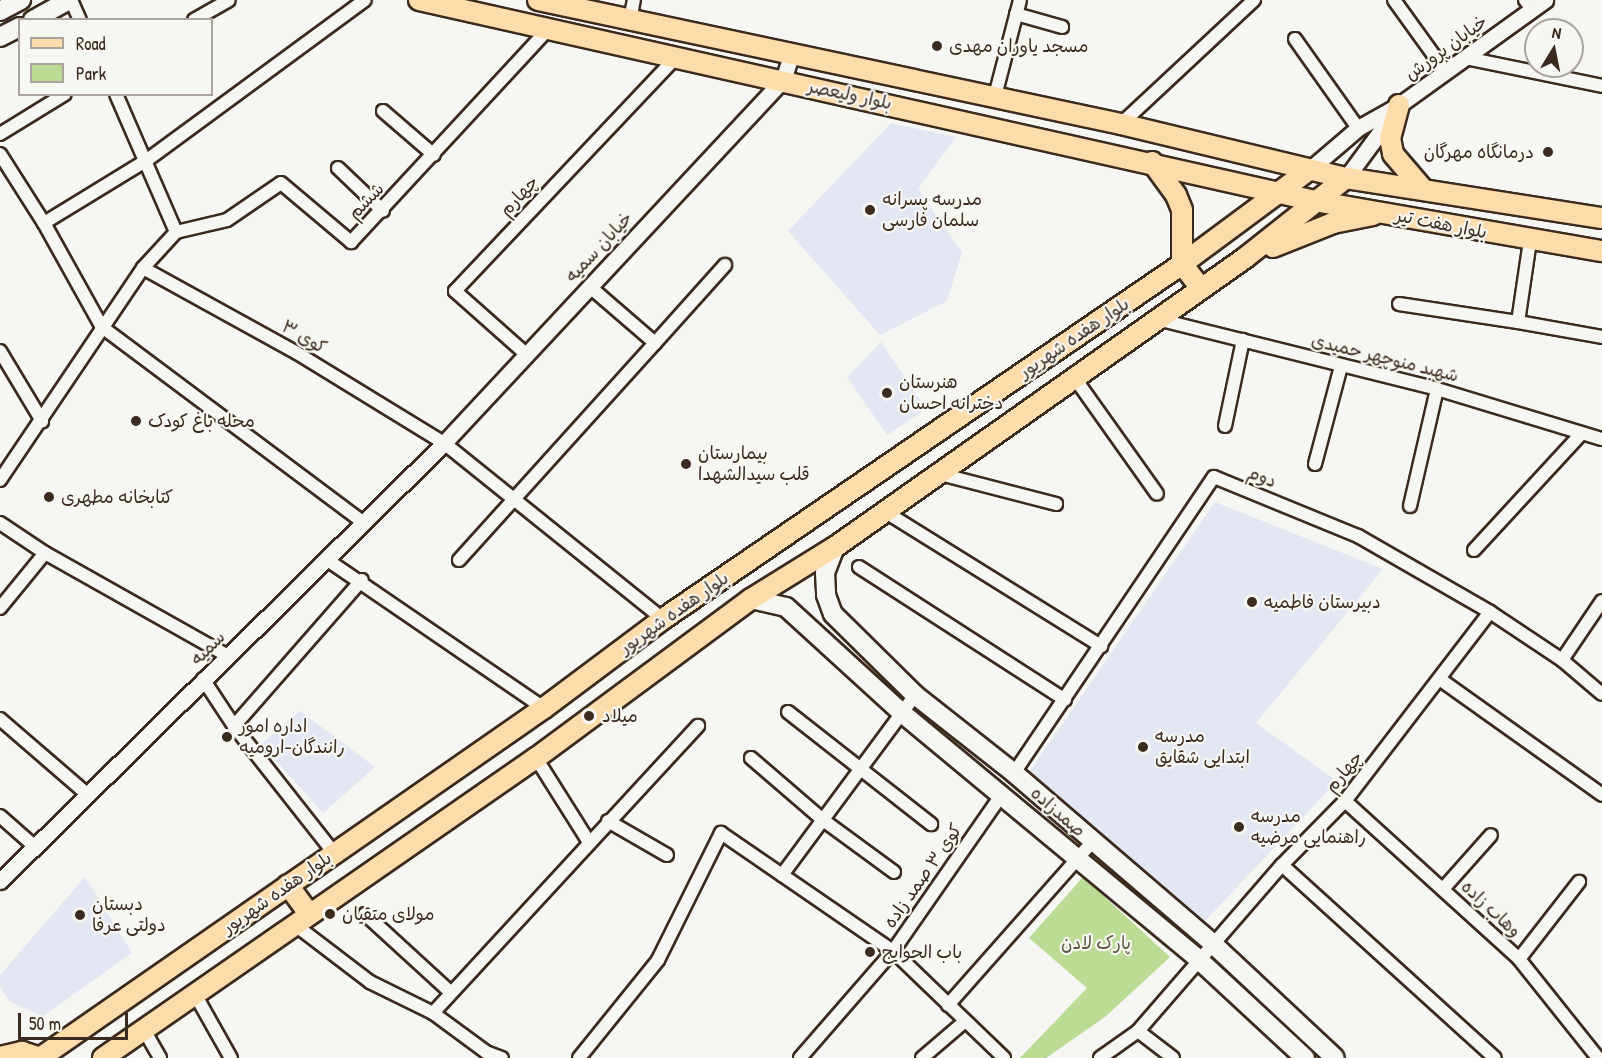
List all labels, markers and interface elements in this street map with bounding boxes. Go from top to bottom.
street label: خیابان پرورش [1400,11,1492,85]
legend [18,18,213,96]
north arrow [1524,18,1584,78]
text: N [1551,21,1563,44]
text: Road [76,31,106,56]
place label: مسجد یاوران مهدی [949,35,1089,57]
marker: مسجد یاوران مهدی [930,39,944,53]
text: Park [76,61,106,86]
street label: بلوار ولیعصر [806,76,894,114]
place label: درمانگاه مهرگان [1424,141,1534,163]
marker: درمانگاه مهرگان [1539,143,1557,161]
street label: چهارم [495,171,543,221]
street label: ششم [343,178,389,224]
place label: مدرسه پسرانه سلمان فارسی [882,189,982,232]
marker: مدرسه پسرانه سلمان فارسی [863,203,877,217]
street label: بلوار هفت تیر [1393,205,1489,243]
street label: خیابان سمیه [561,207,637,287]
street label: بلوار هفده شهریور [1015,293,1133,383]
street label: کوی ۳ [278,316,330,358]
street label: شهبد منوچهر حمیدی [1309,329,1461,387]
place label: هنرستان دخترانه احسان [899,372,1003,415]
marker: هنرستان دخترانه احسان [880,386,894,400]
place label: محله باغ کودک [148,410,255,432]
marker: محله باغ کودک [129,414,143,428]
place label: بیمارستان قلب سیدالشهدا [698,443,810,486]
marker: بیمارستان قلب سیدالشهدا [679,457,693,471]
street label: دوم [1244,462,1280,492]
place label: کتابخانه مطهری [61,486,173,508]
marker: کتابخانه مطهری [42,490,56,504]
street label: بلوار هفده شهریور [615,567,733,659]
place label: دبیرستان فاطمیه [1264,591,1381,613]
marker: دبیرستان فاطمیه [1245,595,1259,609]
street label: سمیه [186,626,230,670]
place label: میلاد [602,705,638,727]
marker: میلاد [580,707,598,725]
place label: اداره امور رانندگان-ارومیه [239,716,345,758]
place label: مدرسه ابتدایی شقایق [1155,726,1250,768]
marker: اداره امور رانندگان-ارومیه [220,730,234,744]
marker: مدرسه ابتدایی شقایق [1136,740,1150,754]
street label: چهارم [1320,747,1368,797]
street label: صمدزاده [1026,782,1090,842]
place label: مدرسه راهنمایی مرضیه [1251,806,1366,848]
street label: کوی ۳ صمد زاده [879,820,967,932]
marker: مدرسه راهنمایی مرضیه [1232,820,1246,834]
street label: بلوار هفده شهریور [218,847,336,939]
street label: وهاب زاده [1457,876,1525,942]
place label: دبستان دولتی عرفا [92,894,166,936]
place label: مولای متقیان [342,903,435,925]
marker: مولای متقیان [323,907,337,921]
marker: دبستان دولتی عرفا [73,908,87,922]
park label: پارک لادن [1061,932,1131,954]
place label: باب الحوایج [882,941,962,963]
marker: باب الحوایج [863,945,877,959]
scale bar [21,1001,130,1039]
text: 50 m [29,1011,61,1036]

